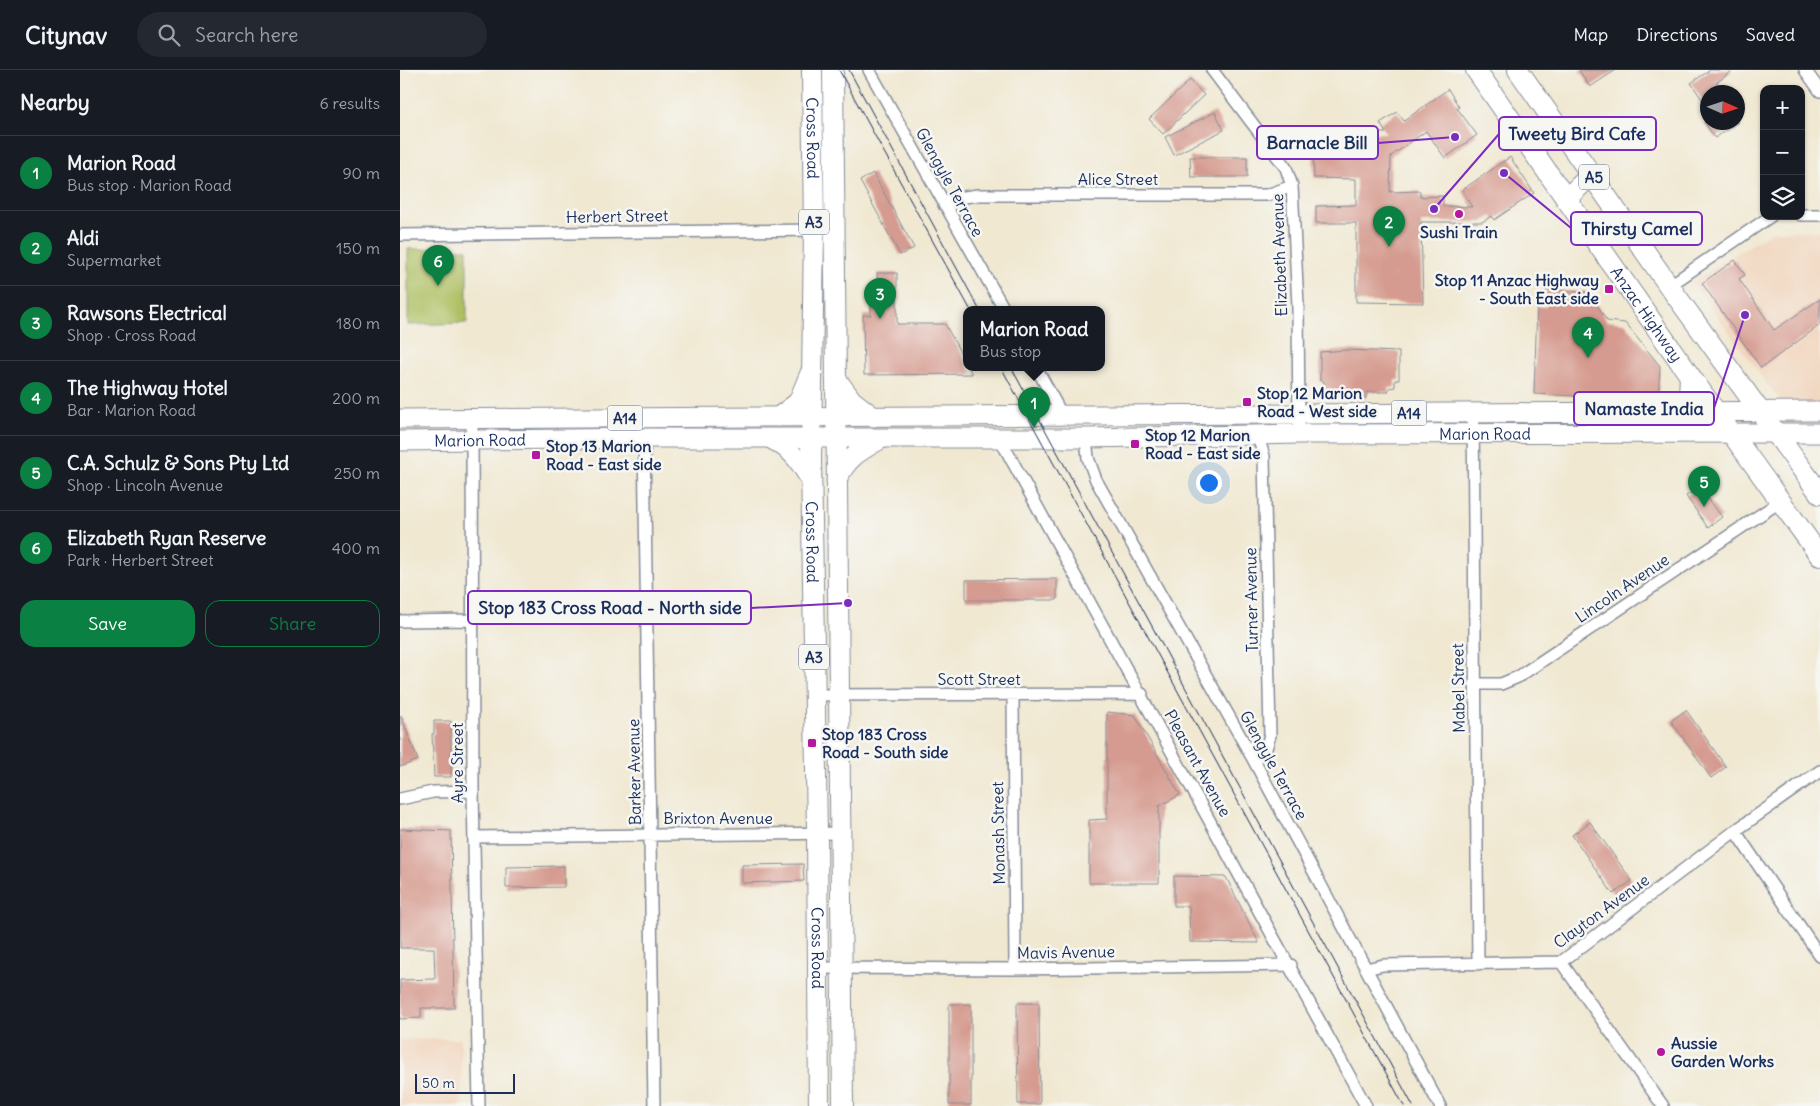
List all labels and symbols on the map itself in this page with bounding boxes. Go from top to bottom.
north arrow [1700,85,1745,130]
street label: Cross Road [802,97,823,179]
callout: Tweety Bird Cafe [1499,117,1656,150]
text: Tweety Bird Cafe [1508,122,1646,145]
street label: Glengyle Terrace [912,124,988,240]
callout: Barnacle Bill [1257,126,1378,159]
text: Barnacle Bill [1266,131,1368,154]
road number: A5 [1579,164,1609,190]
street label: Alice Street [1078,169,1159,189]
street label: Elizabeth Avenue [1267,193,1291,317]
street label: Herbert Street [566,205,669,227]
pin: 2 [1373,206,1405,247]
marker: Sushi Train [1453,208,1465,220]
road number: A3 [799,210,829,234]
callout: Thirsty Camel [1571,212,1702,245]
text: Thirsty Camel [1581,217,1693,240]
place label: Sushi Train [1420,222,1498,242]
pin: 6 [422,245,454,286]
street label: Anzac Highway [1606,263,1687,366]
place label: Stop 11 Anzac Highway - South East side [1435,270,1599,308]
pin: 3 [864,278,896,319]
marker: Stop 11 Anzac Highway - South East side [1603,283,1615,295]
pin: 4 [1572,317,1604,358]
place label: Stop 12 Marion Road - West side [1257,383,1377,421]
pin: 1 [1018,387,1050,428]
callout: Namaste India [1574,392,1714,425]
marker: Stop 12 Marion Road - West side [1241,396,1253,408]
text: Namaste India [1584,397,1704,420]
road number: A14 [1392,400,1426,426]
road number: A14 [608,406,642,430]
street label: Marion Road [1439,424,1531,444]
place label: Stop 12 Marion Road - East side [1145,425,1261,463]
street label: Marion Road [434,429,526,451]
place label: Stop 13 Marion Road - East side [546,436,662,474]
marker: Stop 12 Marion Road - East side [1129,438,1141,450]
marker: Stop 13 Marion Road - East side [530,449,542,461]
pin: 5 [1688,466,1720,507]
your location [1196,470,1222,496]
street label: Cross Road [802,501,823,583]
street label: Turner Avenue [1240,547,1262,653]
street label: Lincoln Avenue [1571,549,1673,627]
callout: Stop 183 Cross Road - North side [468,591,751,624]
text: Stop 183 Cross Road - North side [478,596,742,619]
street label: Mabel Street [1447,642,1469,733]
road number: A3 [799,644,829,670]
street label: Scott Street [937,669,1021,689]
street label: Pleasant Avenue [1160,706,1236,820]
street label: Glengyle Terrace [1236,707,1312,823]
street label: Barker Avenue [623,718,645,826]
street label: Ayre Street [447,722,467,803]
place label: Stop 183 Cross Road - South side [822,724,949,762]
marker: Stop 183 Cross Road - South side [806,737,818,749]
street label: Monash Street [987,781,1009,885]
street label: Brixton Avenue [663,808,773,828]
street label: Clayton Avenue [1549,870,1653,952]
street label: Cross Road [808,907,828,989]
street label: Mavis Avenue [1017,941,1115,963]
place label: Aussie Garden Works [1671,1033,1774,1071]
marker: Aussie Garden Works [1655,1046,1667,1058]
scale bar [415,1071,515,1094]

